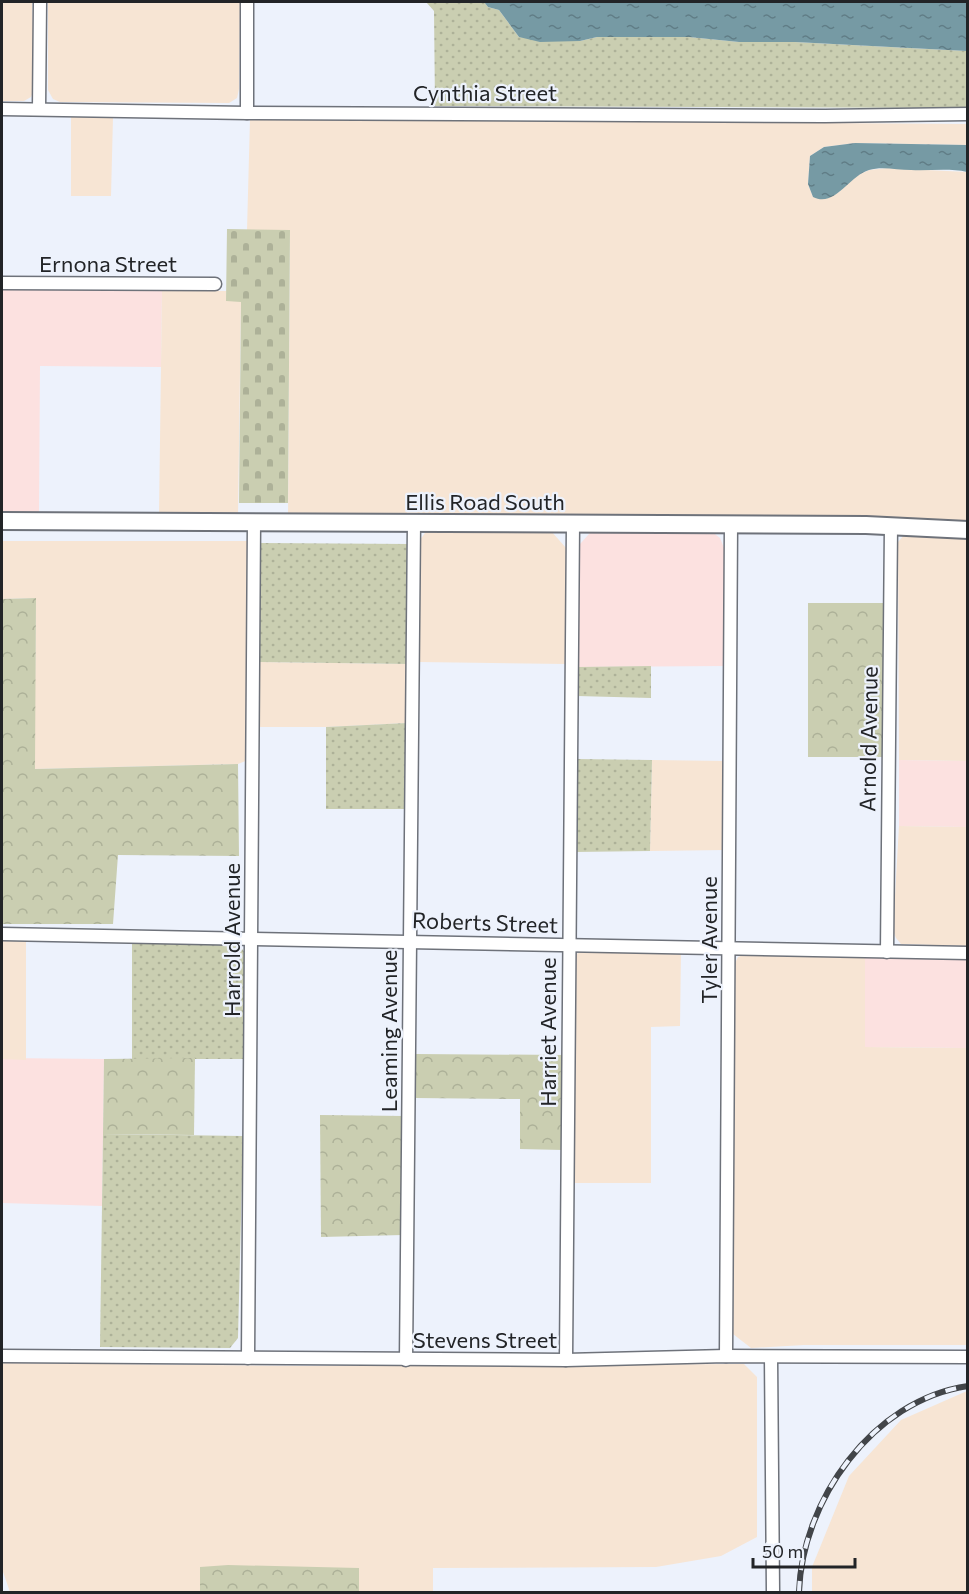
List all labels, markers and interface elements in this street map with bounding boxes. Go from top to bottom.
street label: Cynthia Street [413,79,557,106]
street label: Ernona Street [39,250,177,277]
street label: Ellis Road South [405,488,565,515]
street label: Arnold Avenue [853,666,883,812]
street label: Harrold Avenue [218,863,245,1017]
street label: Tyler Avenue [695,876,722,1004]
street label: Roberts Street [412,906,558,938]
street label: Leaming Avenue [375,950,402,1112]
street label: Harriet Avenue [534,957,561,1107]
street label: Stevens Street [413,1326,557,1353]
scale bar [753,1531,855,1569]
text: 50 m [762,1540,803,1562]

